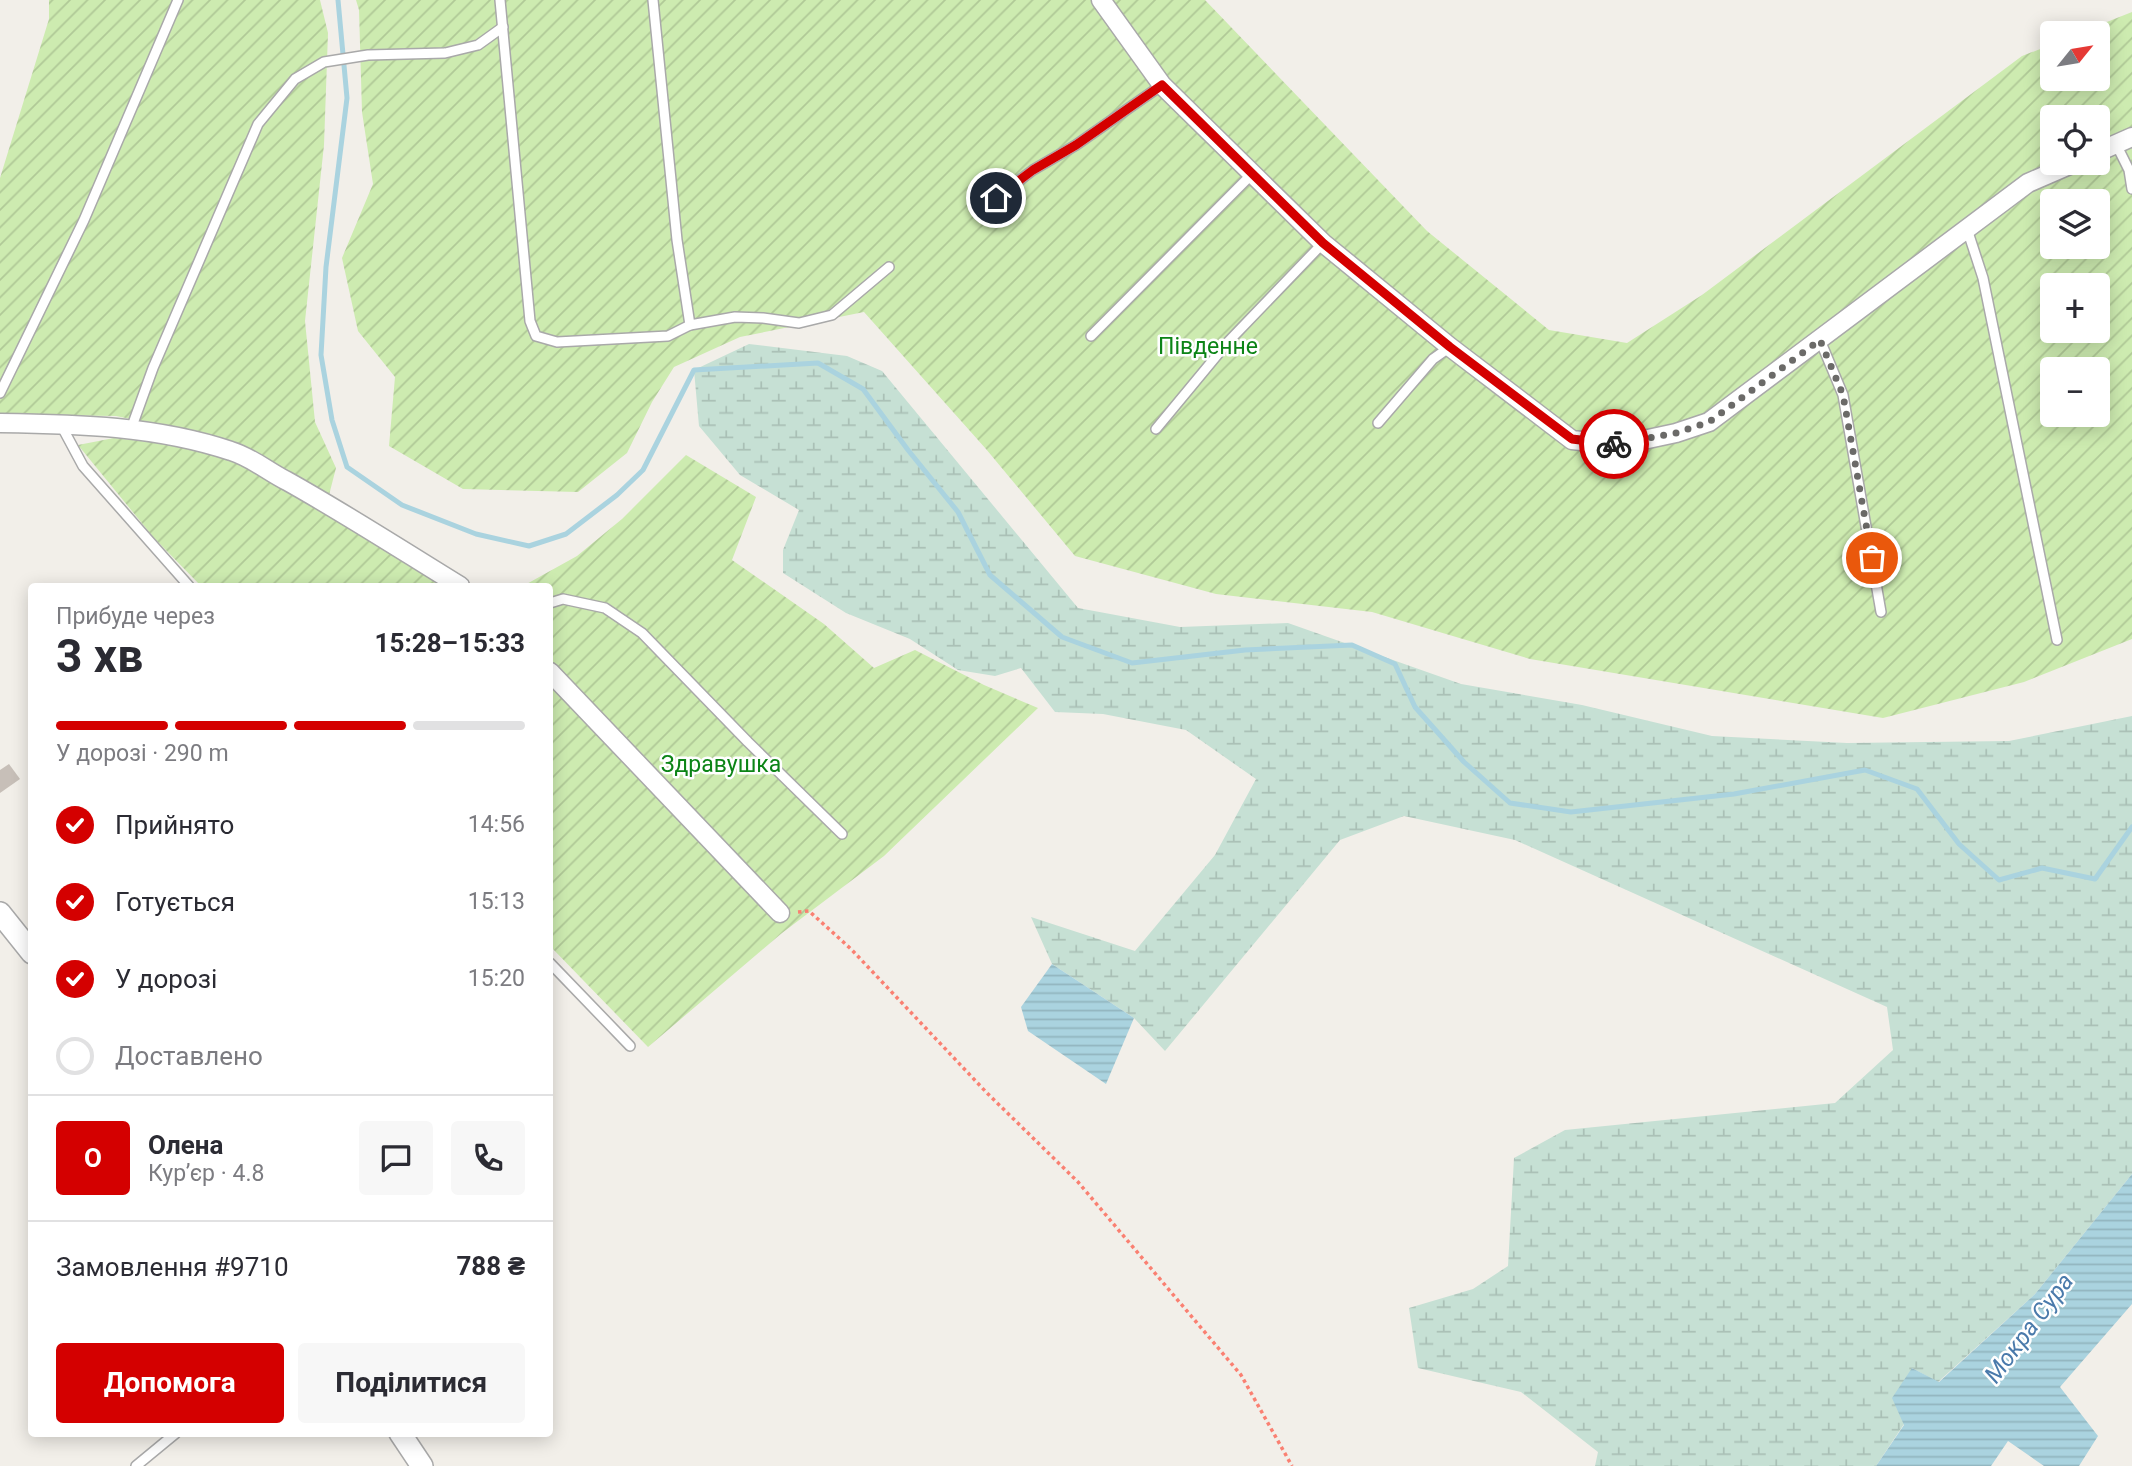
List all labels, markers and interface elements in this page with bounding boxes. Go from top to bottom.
north arrow [2040,21,2110,91]
map controls [2040,21,2110,427]
button: locate [2040,105,2110,175]
pin [966,168,1026,228]
icon: home [977,179,1015,217]
button: layers [2040,189,2110,259]
button: + [2040,273,2110,343]
park label: Південне [1158,333,1258,360]
button: − [2040,357,2110,427]
courier [1579,409,1649,479]
icon: bike [1595,425,1633,463]
pin [1842,528,1902,588]
icon: bag [1853,539,1891,577]
text: Прибуде через [56,603,215,630]
text: 15:28–15:33 [375,628,525,658]
text: 3 хв [56,629,143,683]
text: У дорозі · 290 m [56,740,229,767]
park label: Здравушка [661,751,781,778]
icon: check [56,806,94,844]
text: Прийнято [115,810,234,840]
text: 14:56 [468,811,525,838]
icon: check [56,883,94,921]
text: Готується [115,887,235,917]
text: 15:13 [468,888,525,915]
icon: check [56,960,94,998]
text: У дорозі [115,964,217,994]
text: 15:20 [468,965,525,992]
text: Доставлено [115,1041,263,1071]
button: chat [359,1121,433,1195]
button: phone [451,1121,525,1195]
text: Олена [148,1130,223,1160]
text: О [84,1143,102,1173]
text: Кур’єр · 4.8 [148,1160,264,1187]
text: 788 ₴ [456,1251,525,1281]
text: Замовлення #9710 [56,1252,289,1282]
water label: Мокра Сура [1979,1268,2079,1388]
button: Допомога [56,1343,284,1423]
button: Поділитися [298,1343,525,1423]

